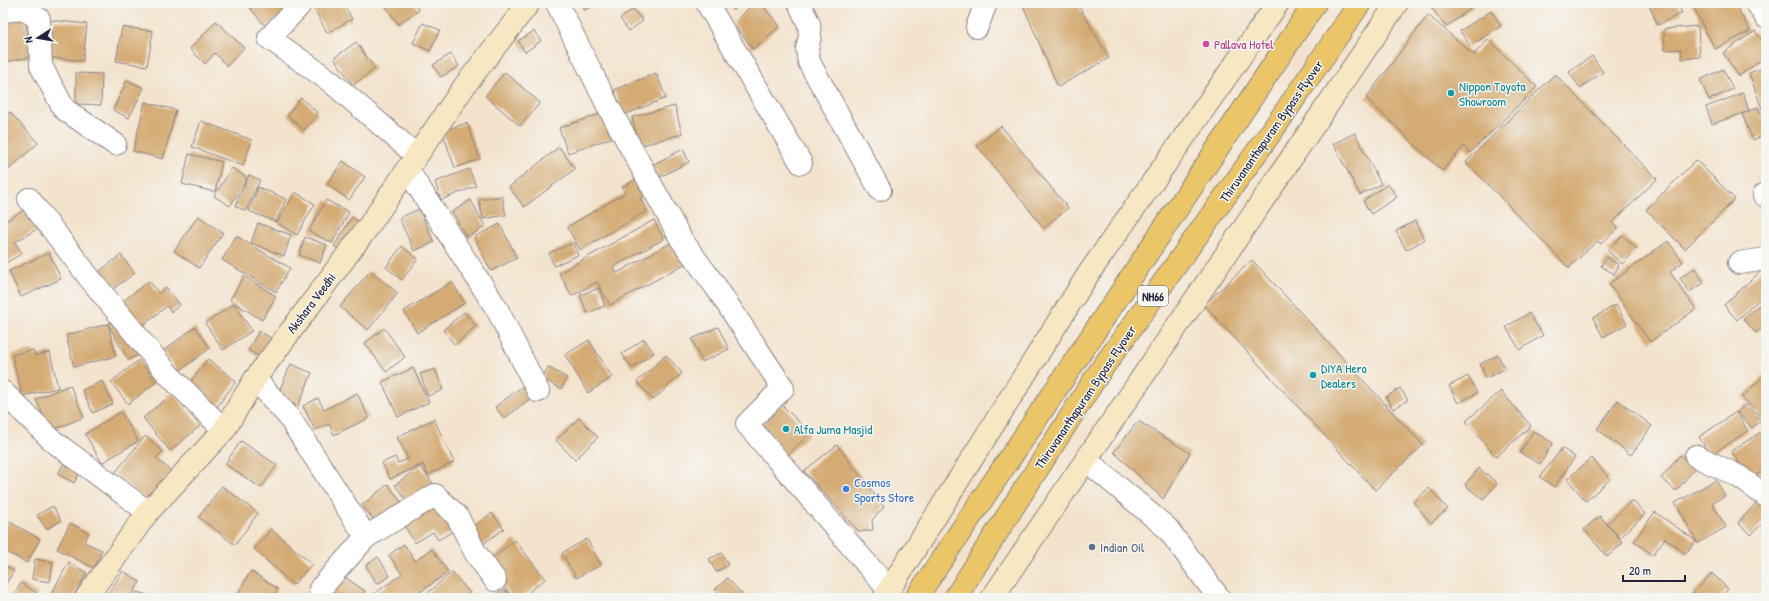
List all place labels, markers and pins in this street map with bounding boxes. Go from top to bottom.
place label: Pallava Hotel [1214,35,1274,53]
marker: Pallava Hotel [1201,39,1211,49]
place label: Nippon Toyota Showroom [1459,77,1526,110]
marker: Nippon Toyota Showroom [1446,88,1456,98]
place label: DIYA Hero Dealers [1321,359,1367,392]
marker: DIYA Hero Dealers [1308,370,1318,380]
place label: Alfa Juma Masjid [794,420,872,438]
marker: Alfa Juma Masjid [781,424,791,434]
place label: Cosmos Sports Store [854,473,914,506]
marker: Cosmos Sports Store [841,484,851,494]
place label: Indian Oil [1100,538,1145,556]
marker: Indian Oil [1087,542,1097,552]

